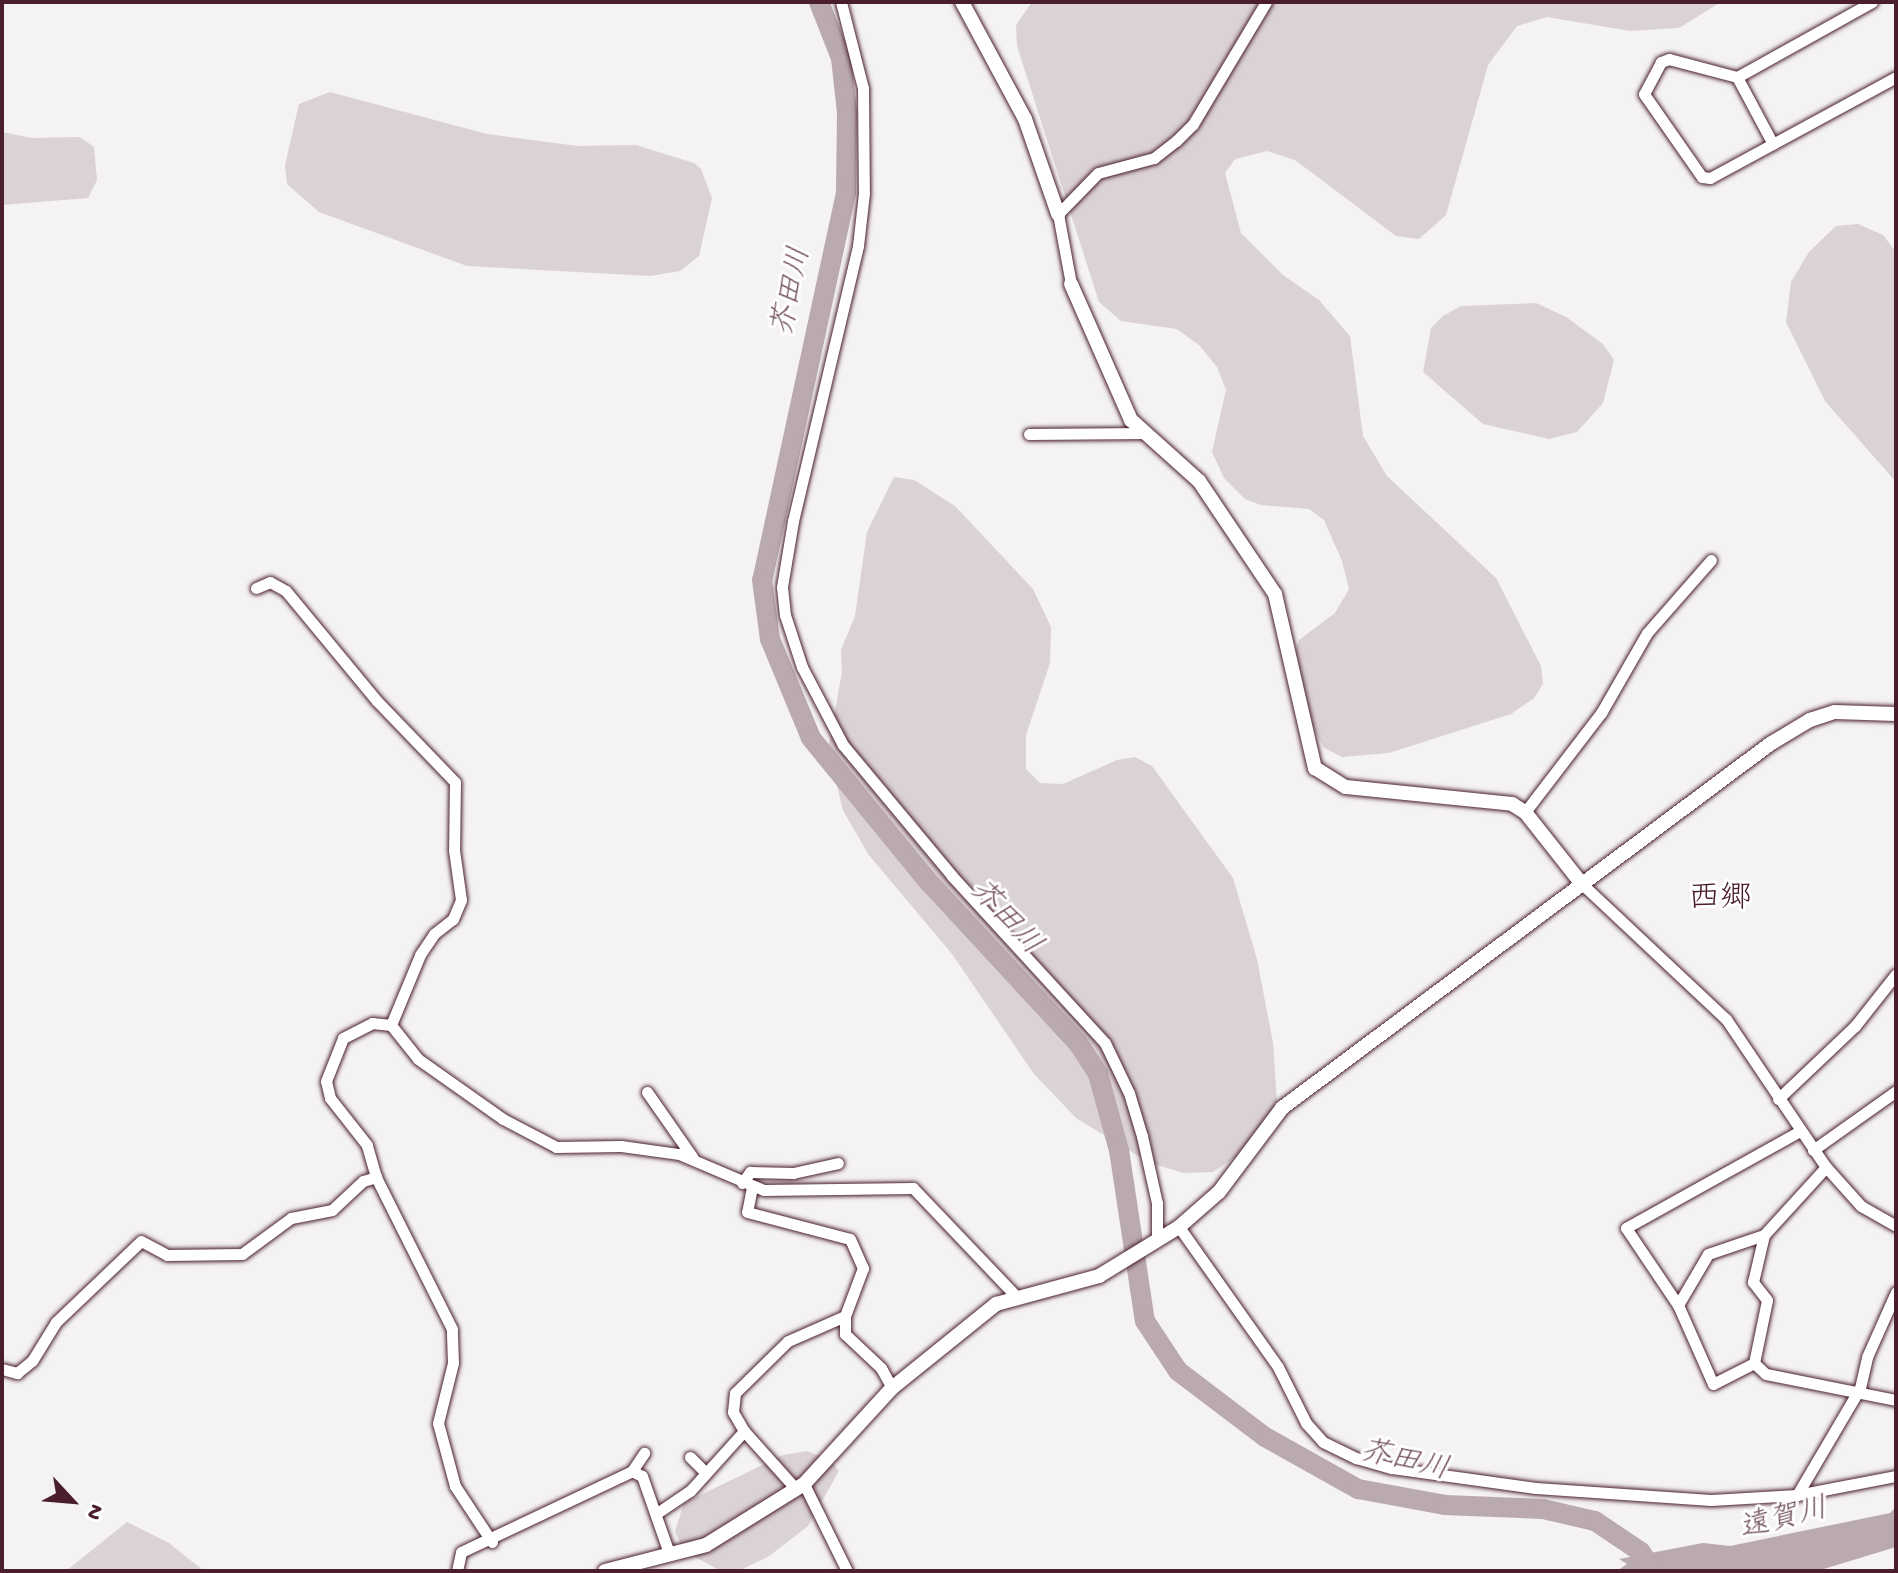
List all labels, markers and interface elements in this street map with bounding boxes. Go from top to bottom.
water label: 芥田川 [767,244,821,340]
water label: 芥田川 [960,874,1048,964]
district label: 西郷 [1688,881,1752,919]
water label: 芥田川 [1356,1435,1452,1491]
north arrow [32,1461,112,1541]
water label: 遠賀川 [1736,1493,1832,1549]
text: N [79,1499,108,1524]

